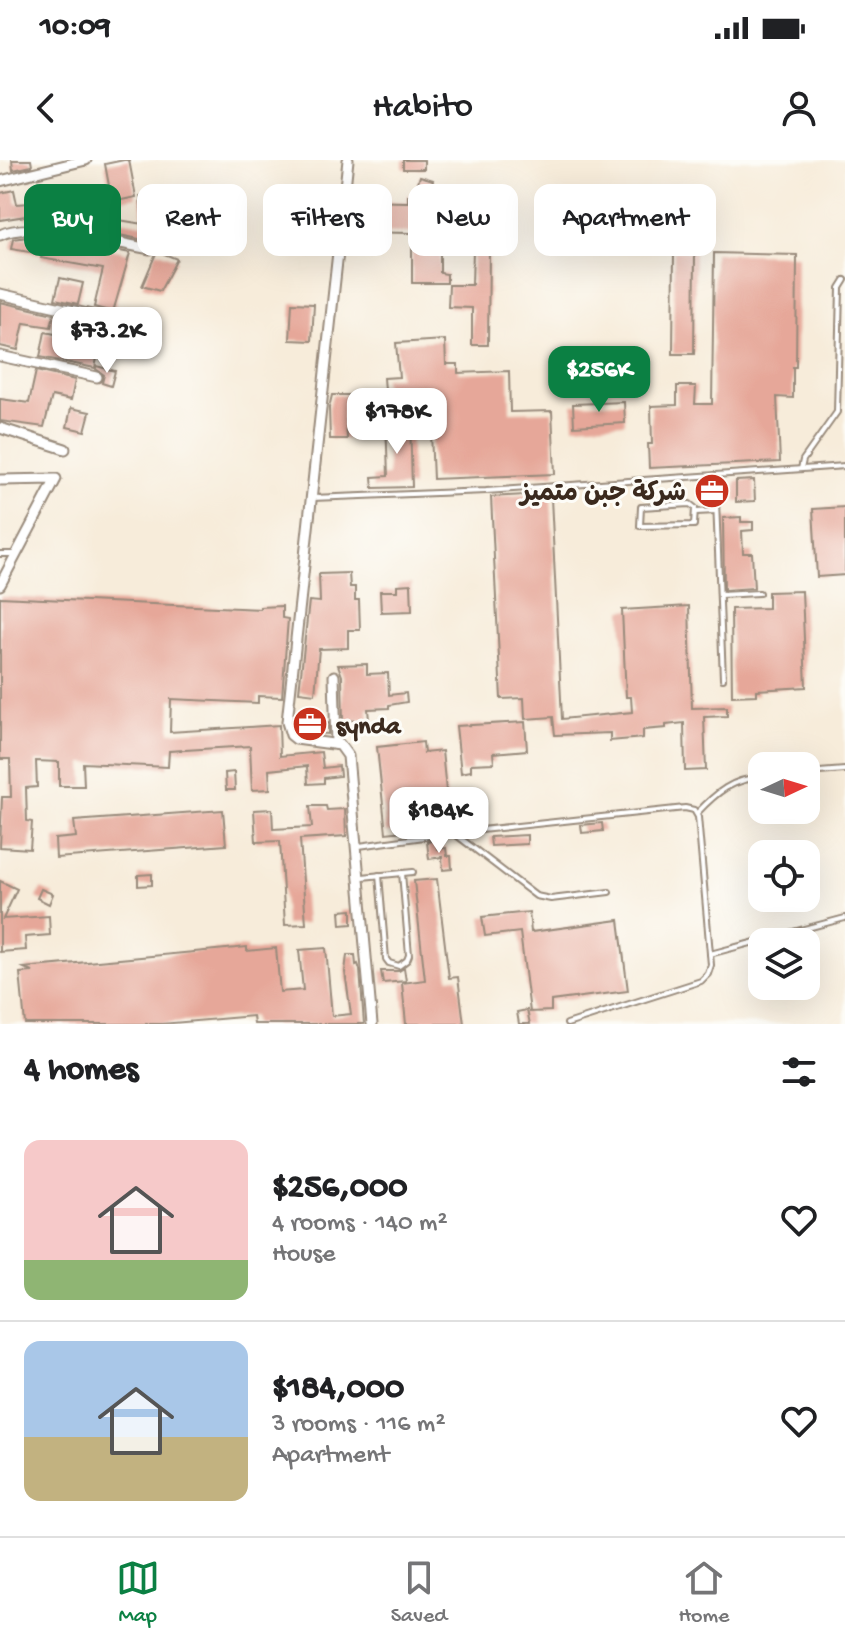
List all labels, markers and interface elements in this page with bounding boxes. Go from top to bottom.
text: 10:09 [40,11,111,46]
icon: back [24,86,68,130]
icon: person [777,86,821,130]
text: Habito [372,87,473,130]
chip: Buy [24,184,121,256]
chip: Rent [137,184,247,256]
chip: Filters [263,184,392,256]
chip: New [408,184,518,256]
chip: Apartment [534,184,716,256]
pin: $73.2K [42,307,172,375]
text: $73.2K [70,317,144,348]
pin: $256K [543,346,655,414]
text: $256K [566,356,632,387]
pin: $178K [341,388,453,456]
text: $178K [365,398,429,429]
office icon: شركة جبن متميز [693,472,731,510]
place label: شركة جبن متميز [517,479,686,511]
office icon: synda [291,705,329,743]
place label: synda [336,713,402,744]
north arrow [748,752,820,824]
map controls [748,752,820,1000]
pin: $184K [383,787,495,855]
text: $184K [407,797,471,828]
button: locate [748,840,820,912]
button: layers [748,928,820,1000]
icon: filters [777,1050,821,1094]
text: 4 homes [24,1052,138,1092]
text: $256,000 [272,1169,408,1209]
icon: home [88,1172,184,1268]
icon: heart [777,1198,821,1242]
text: 4 rooms · 140 m² [272,1209,448,1240]
text: House [272,1240,336,1271]
text: $184,000 [272,1370,404,1410]
icon: home [88,1373,184,1469]
icon: heart [777,1399,821,1443]
text: 3 rooms · 116 m² [272,1410,445,1441]
text: Apartment [272,1441,389,1472]
tab: Map [116,1556,160,1630]
tab: Saved [391,1556,447,1630]
tab: Home [678,1556,729,1630]

